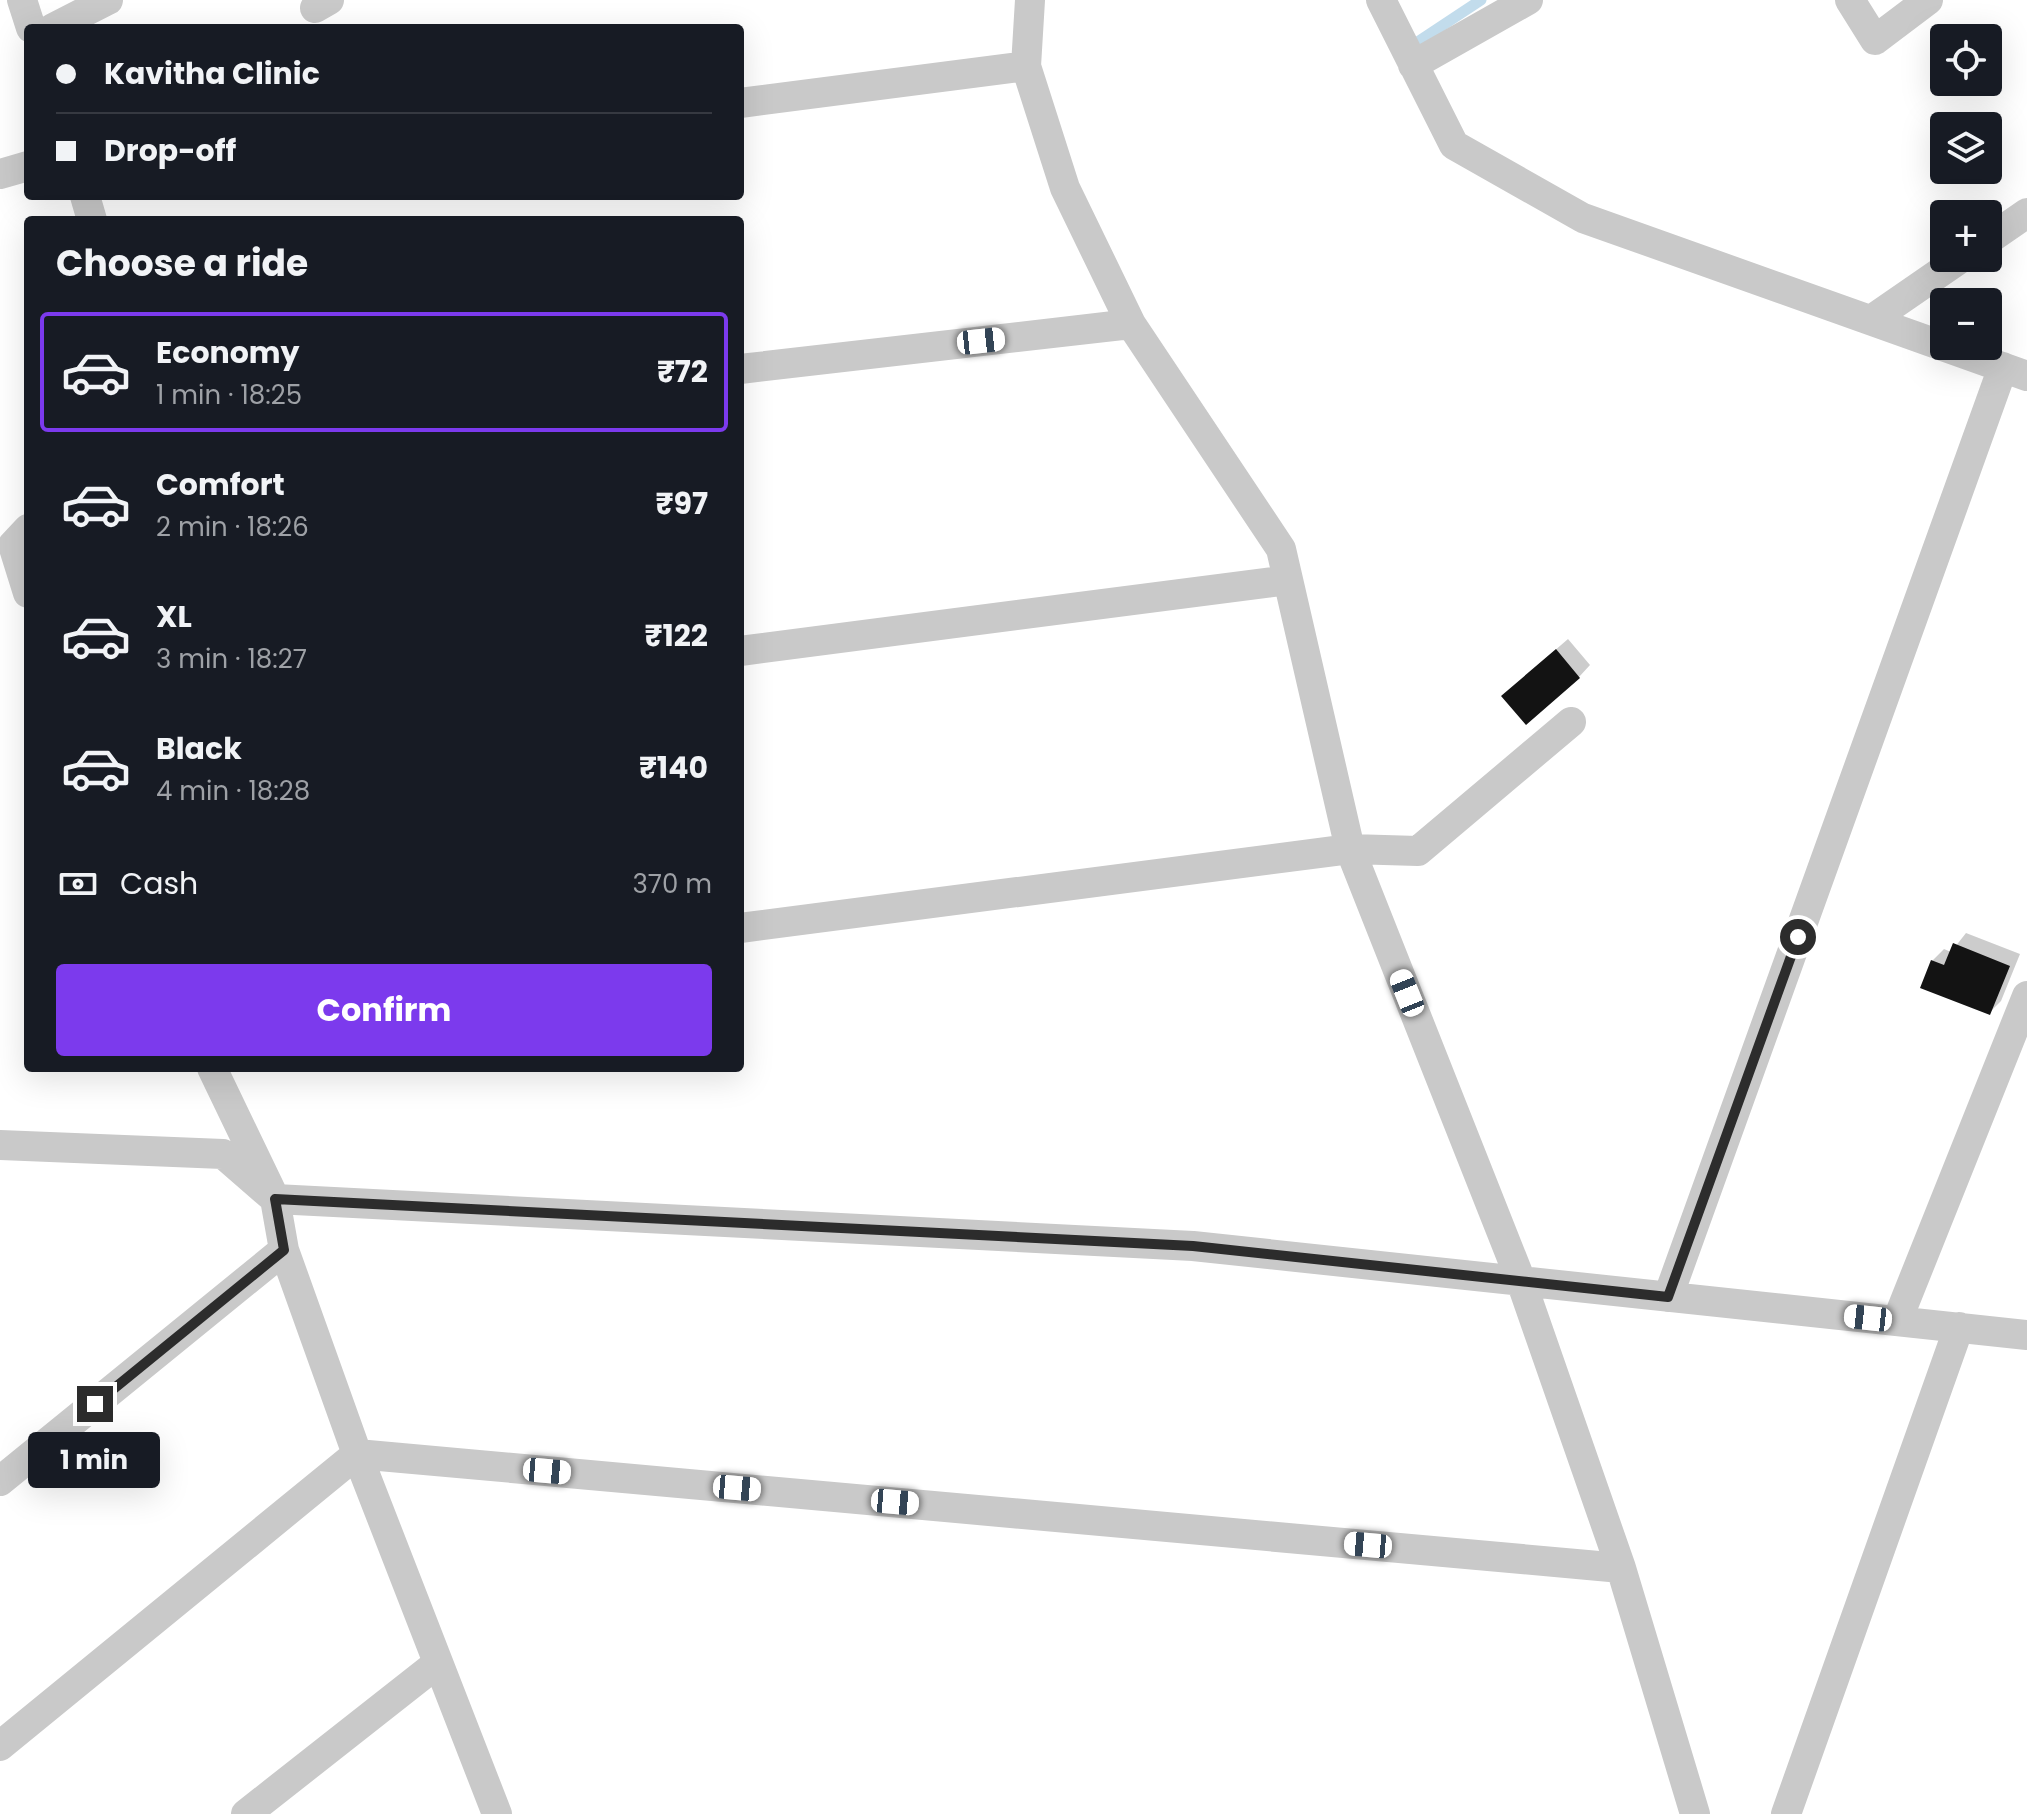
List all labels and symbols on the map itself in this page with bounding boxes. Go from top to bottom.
car [956,327,1006,355]
route start [1780,919,1816,955]
car [1387,966,1427,1020]
car [1843,1304,1893,1332]
route end [77,1386,113,1422]
callout: 1 min [29,1432,161,1488]
car [522,1457,572,1485]
car [712,1474,762,1502]
car [870,1488,920,1516]
car [1343,1531,1393,1559]

